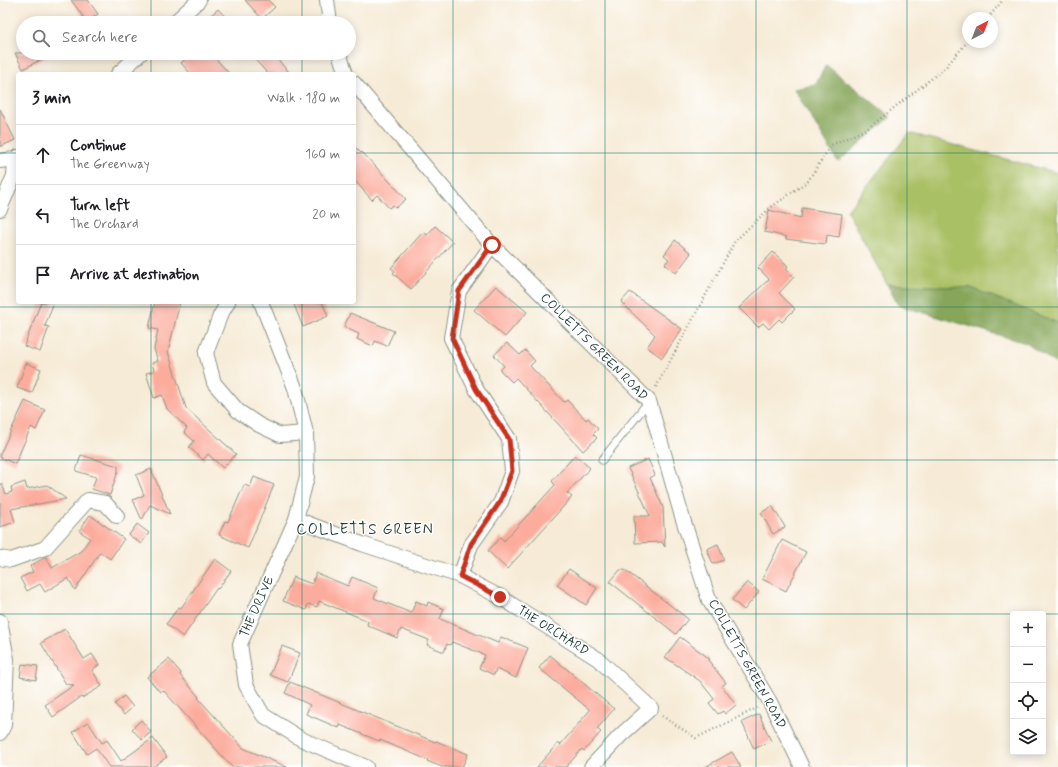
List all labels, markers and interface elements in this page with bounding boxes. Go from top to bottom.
north arrow [962,12,998,48]
search box [16,16,356,60]
icon: search [30,27,52,49]
text: Search here [62,28,138,48]
text: 3 min [32,87,71,109]
text: Walk · 180 m [267,90,340,107]
text: Continue [70,136,126,156]
icon: ahead [32,144,54,166]
text: 160 m [305,146,340,163]
text: The Greenway [70,156,150,173]
text: Turn left [70,196,130,216]
icon: left [32,204,54,226]
text: 20 m [312,206,340,223]
text: The Orchard [70,216,139,233]
route start [483,236,501,254]
icon: arrive [32,264,54,286]
text: Arrive at destination [70,265,199,285]
street label: COLLETTS GREEN ROAD [536,289,652,405]
district label: COLLETTS GREEN [296,520,434,540]
street label: THE DRIVE [236,573,278,640]
route end [491,588,509,606]
street label: COLLETTS GREEN ROAD [704,596,790,732]
street label: THE ORCHARD [514,602,592,660]
map controls [1010,611,1046,755]
button: + [1010,611,1046,647]
button: − [1010,647,1046,683]
button: locate [1010,683,1046,719]
button: layers [1010,719,1046,755]

